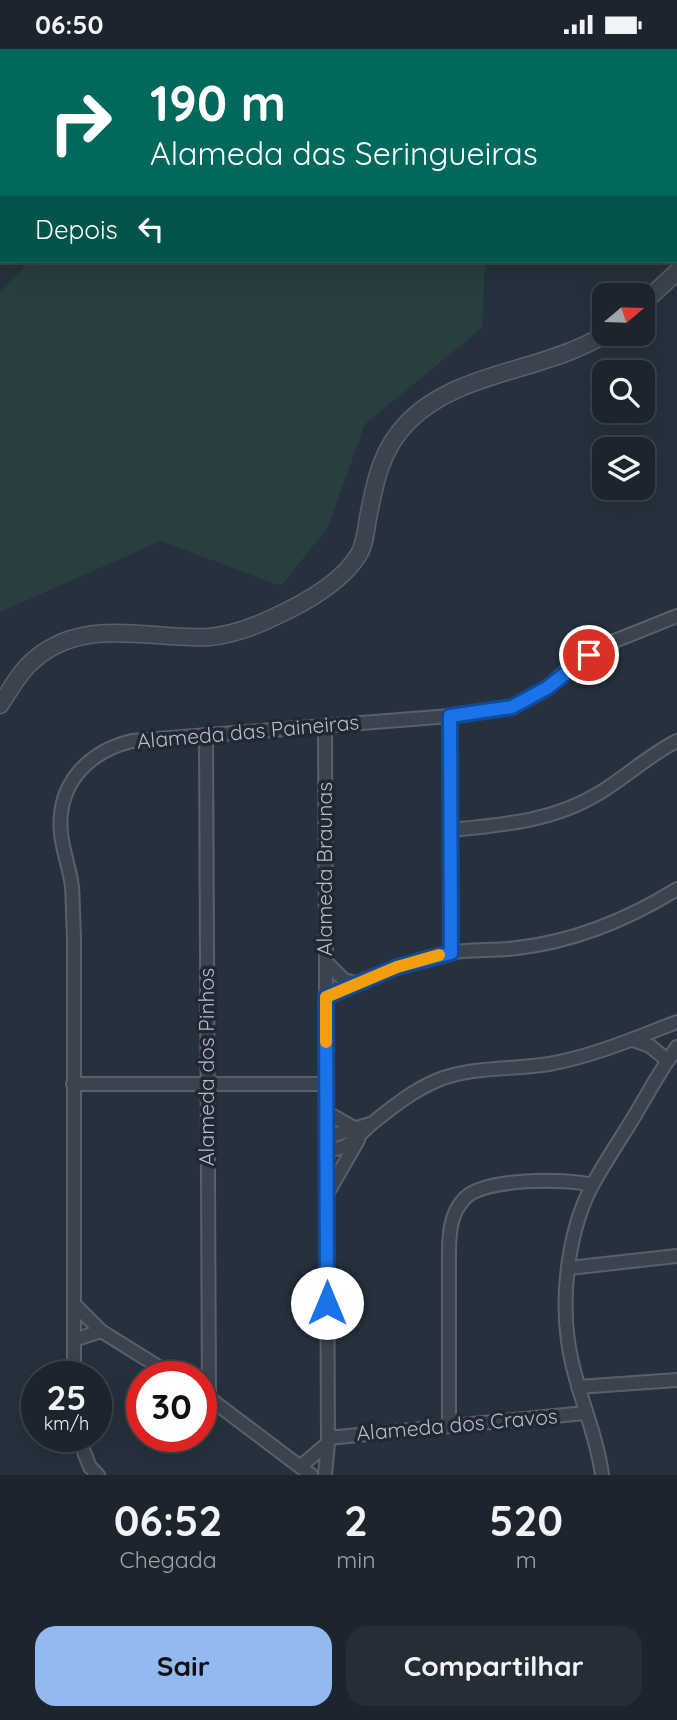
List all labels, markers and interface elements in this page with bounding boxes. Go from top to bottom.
text: 06:50 [35,8,103,41]
text: 190 m [150,72,286,133]
icon: right [35,77,126,168]
text: Alameda das Seringueiras [150,133,538,173]
icon: left [132,210,170,248]
text: Depois [35,213,118,246]
north arrow [592,283,654,347]
map controls [592,283,655,500]
button: search [592,360,655,423]
button: layers [592,437,655,500]
pin [559,625,619,685]
icon: arrive [570,636,608,674]
street label: Alameda das Paineiras [136,708,360,754]
street label: Alameda Braunas [311,782,337,956]
street label: Alameda dos Pinhos [193,968,219,1166]
position arrow [290,1266,364,1340]
speed limit sign: 30 [126,1361,217,1452]
text: 25 [46,1375,87,1419]
street label: Alameda dos Cravos [355,1402,559,1446]
text: km/h [44,1412,89,1435]
text: 06:52 [114,1494,222,1547]
text: 2 [344,1494,368,1547]
text: 520 [489,1494,563,1547]
text: Chegada [120,1545,217,1574]
text: min [336,1545,375,1574]
text: m [516,1545,537,1574]
button: Sair [35,1626,332,1706]
button: Compartilhar [346,1626,642,1706]

